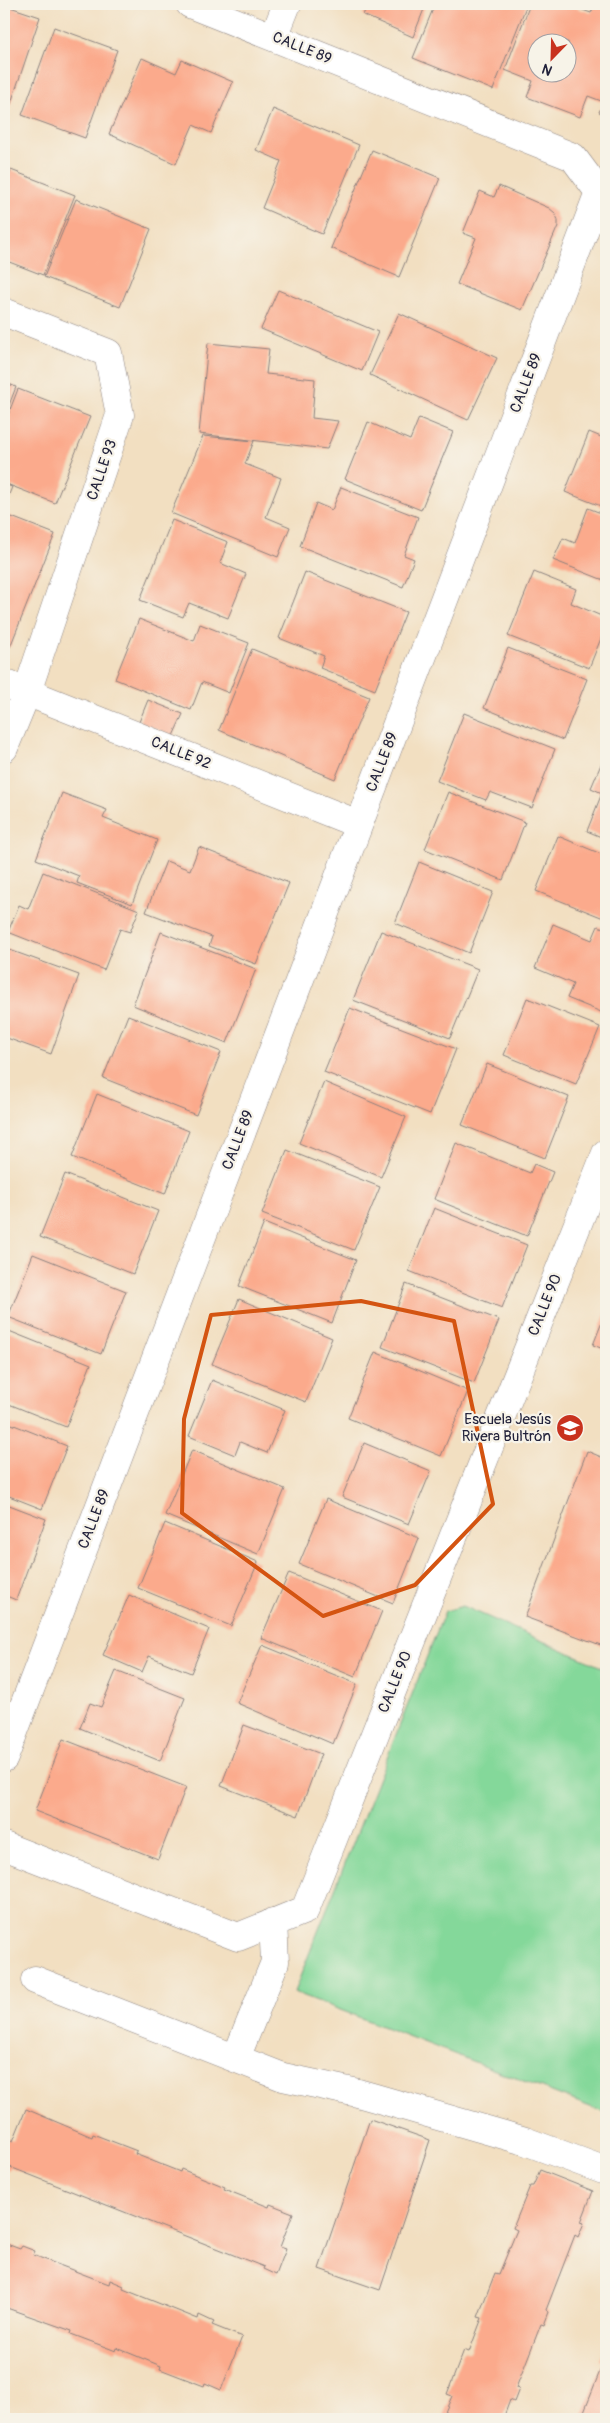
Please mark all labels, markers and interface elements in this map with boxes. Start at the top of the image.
street label: CALLE 89 [270,28,334,68]
north arrow [528,32,578,82]
text: N [539,60,555,79]
street label: CALLE 89 [506,351,546,415]
street label: CALLE 93 [83,437,121,503]
street label: CALLE 89 [362,730,402,794]
street label: CALLE 92 [148,732,214,774]
street label: CALLE 89 [218,1108,258,1172]
street label: CALLE 90 [524,1271,566,1339]
place label: Escuela Jesús Rivera Bultrón [462,1410,551,1446]
school or university icon: Escuela Jesús Rivera Bultrón [555,1413,585,1443]
street label: CALLE 89 [74,1487,114,1551]
street label: CALLE 90 [374,1648,416,1716]

